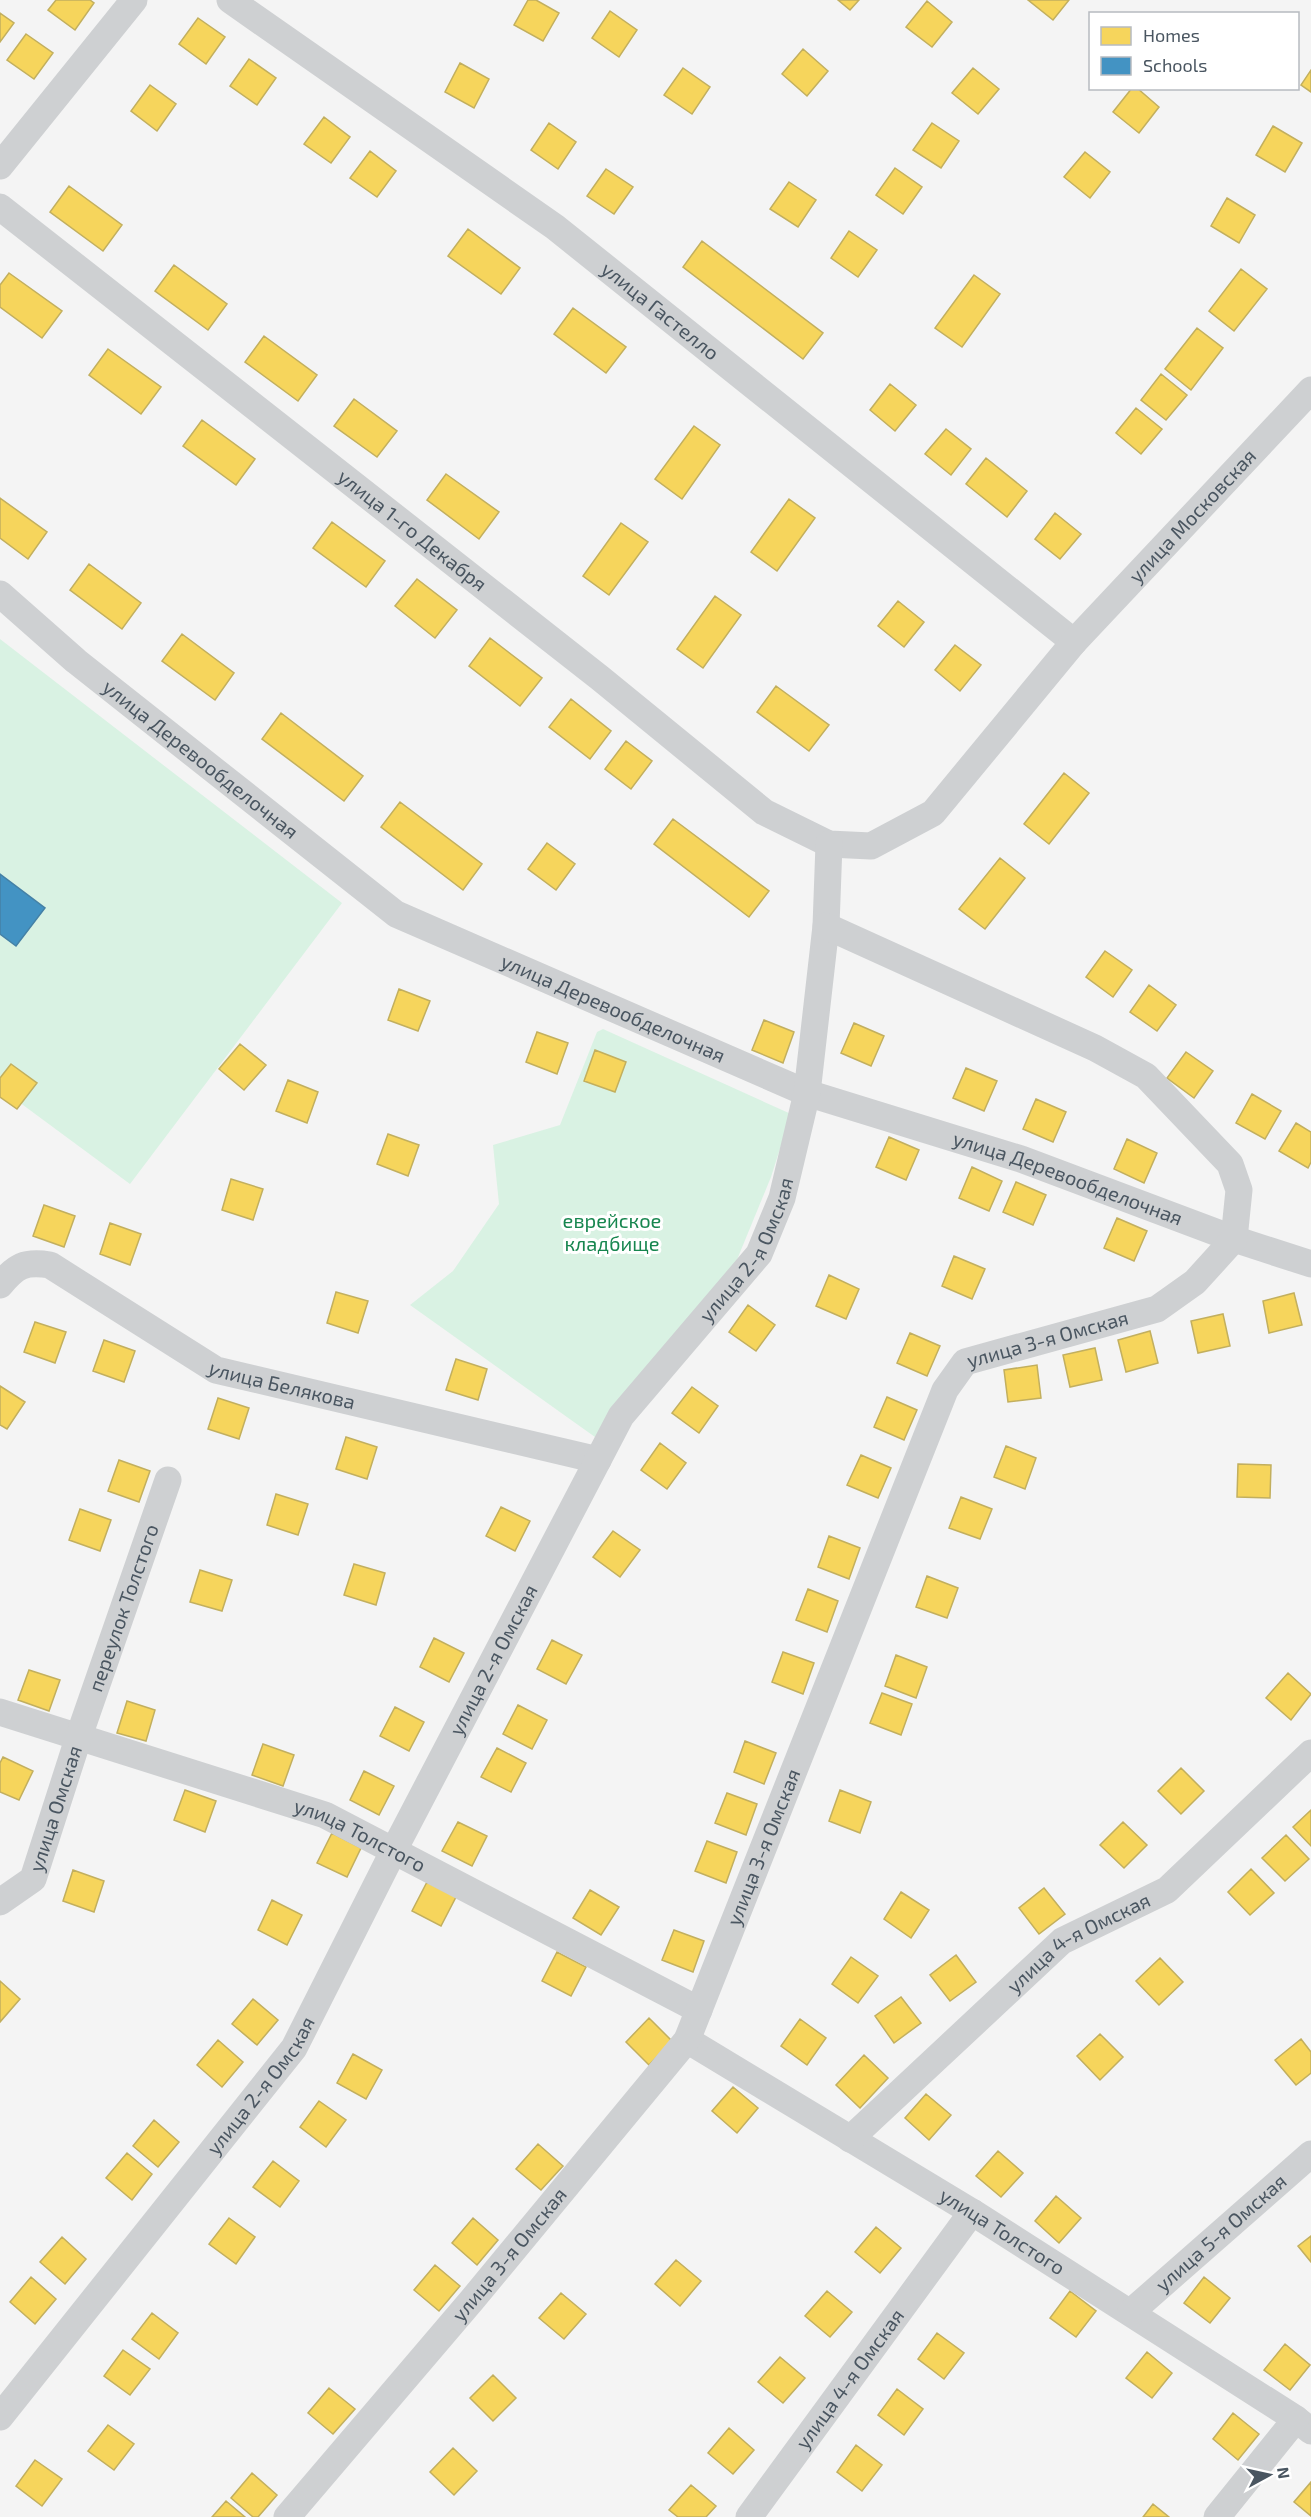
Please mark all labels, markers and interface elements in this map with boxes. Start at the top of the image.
legend [1089,12,1299,90]
text: Homes [1143,24,1200,46]
text: Schools [1143,54,1207,76]
street label: улица Гастелло [596,256,724,365]
street label: улица Московская [1123,443,1260,588]
street label: улица 1-го Декабря [333,464,492,596]
street label: улица Деревообделочная [98,674,304,843]
street label: улица Деревообделочная [497,948,729,1067]
street label: улица Деревообделочная [950,1126,1186,1230]
street label: улица 2-я Омская [694,1175,797,1327]
park label: еврейское кладбище [563,1208,661,1255]
street label: улица 3-я Омская [964,1304,1131,1373]
street label: улица Белякова [204,1355,358,1413]
street label: переулок Толстого [82,1521,163,1695]
street label: улица 2-я Омская [443,1580,542,1739]
street label: улица Омская [23,1742,86,1875]
street label: улица 3-я Омская [721,1765,804,1929]
street label: улица Толстого [291,1793,430,1876]
street label: улица 4-я Омская [1001,1887,1154,1998]
street label: улица 2-я Омская [201,2012,319,2160]
street label: улица 5-я Омская [1150,2168,1291,2297]
street label: улица 3-я Омская [446,2182,571,2326]
street label: улица Толстого [935,2182,1070,2279]
street label: улица 4-я Омская [790,2304,908,2454]
north arrow [1239,2445,1299,2505]
text: N [1274,2466,1295,2480]

